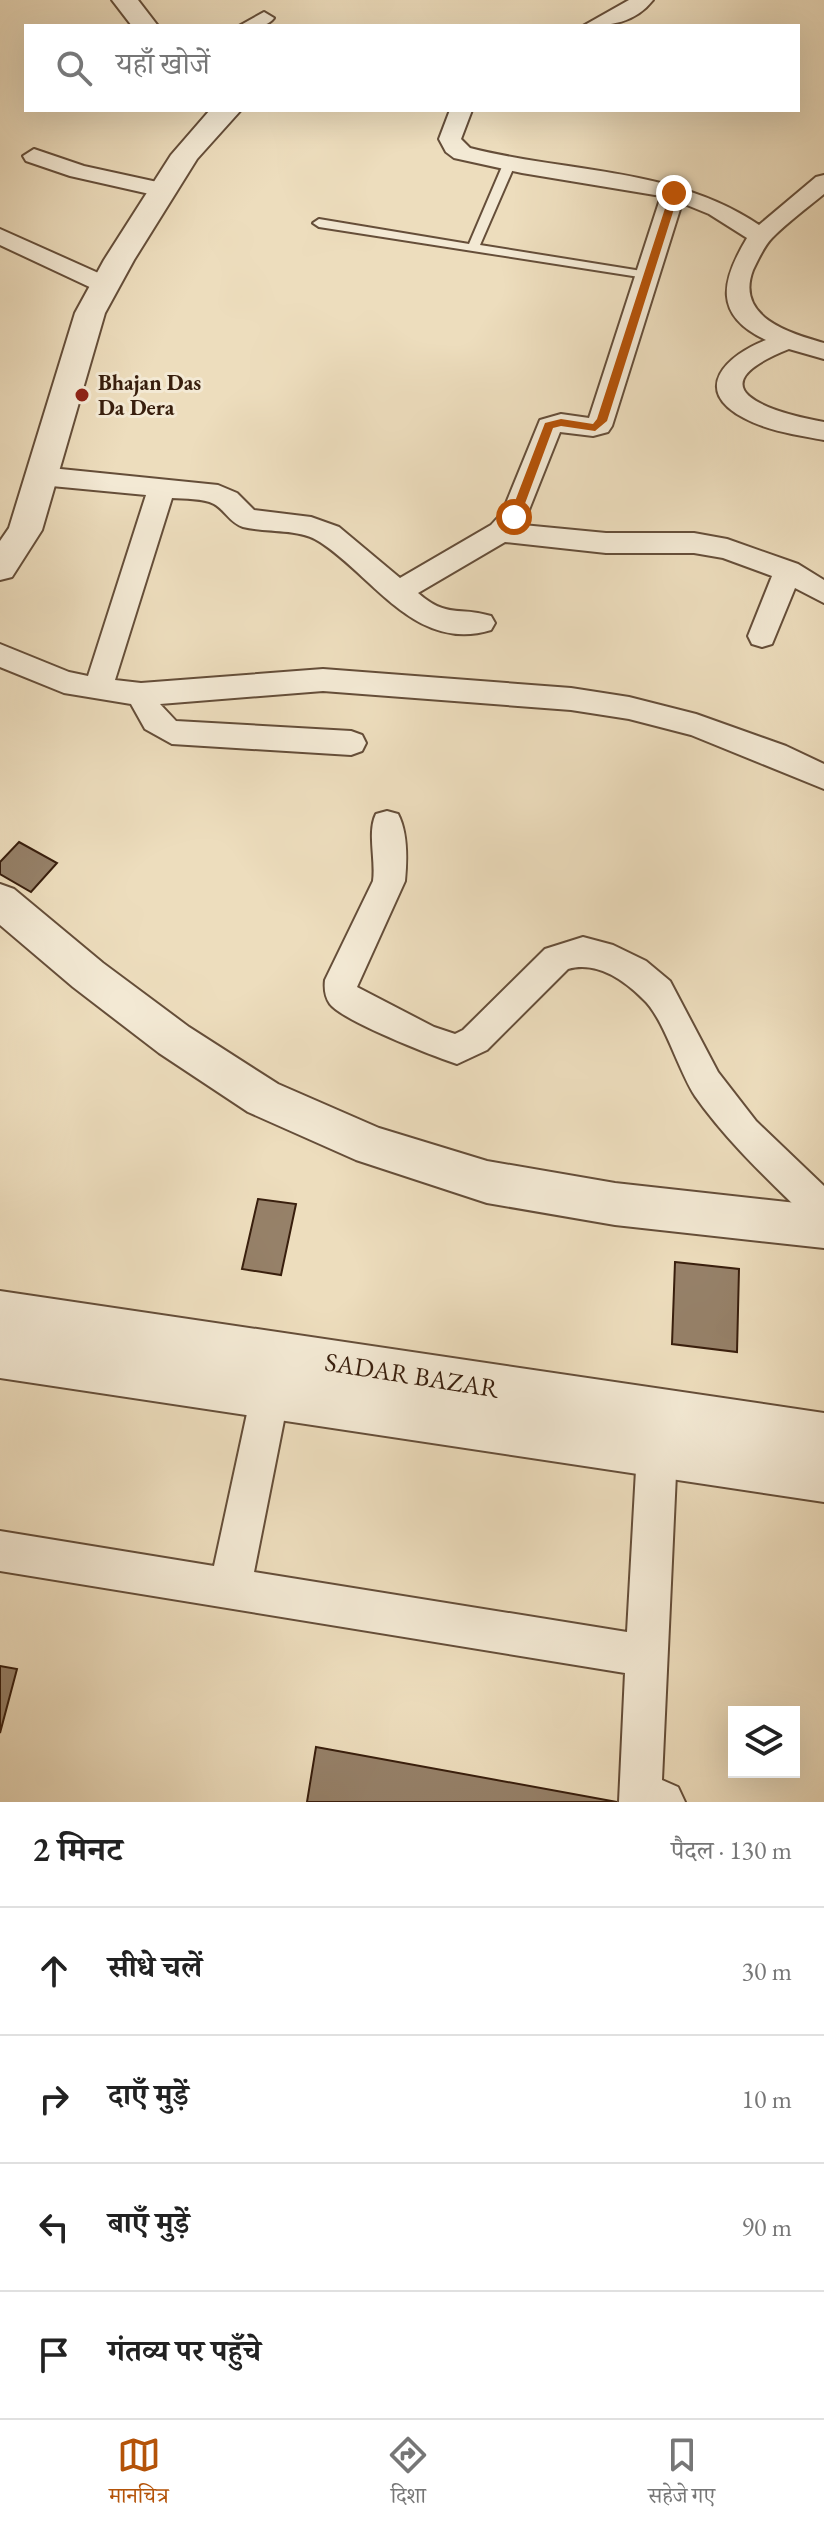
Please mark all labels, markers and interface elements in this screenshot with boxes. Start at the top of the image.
search box [24,24,800,112]
text: यहाँ खोजें [116,44,210,83]
icon: search [52,46,96,90]
route end [656,175,692,211]
place label: Bhajan Das Da Dera [98,368,201,422]
marker: Bhajan Das Da Dera [73,386,91,404]
route start [496,499,532,535]
street label: SADAR BAZAR [322,1344,502,1406]
map controls [728,1706,800,1778]
button: layers [728,1706,800,1778]
text: 2 मिनट [32,1827,122,1871]
text: पैदल · 130 m [671,1833,792,1867]
text: सीधे चलें [108,1947,202,1986]
icon: ahead [32,1949,76,1993]
text: 30 m [742,1954,792,1988]
text: दाएँ मुड़ें [108,2075,189,2114]
icon: right [32,2077,76,2121]
text: 10 m [742,2082,792,2116]
text: बाएँ मुड़ें [108,2203,189,2242]
icon: left [32,2205,76,2249]
text: 90 m [742,2210,792,2244]
text: गंतव्य पर पहुँचे [108,2331,261,2370]
icon: arrive [32,2333,76,2377]
tab: मानचित्र [109,2433,169,2517]
tab: दिशा [386,2433,430,2517]
tab: सहेजे गए [648,2433,715,2517]

